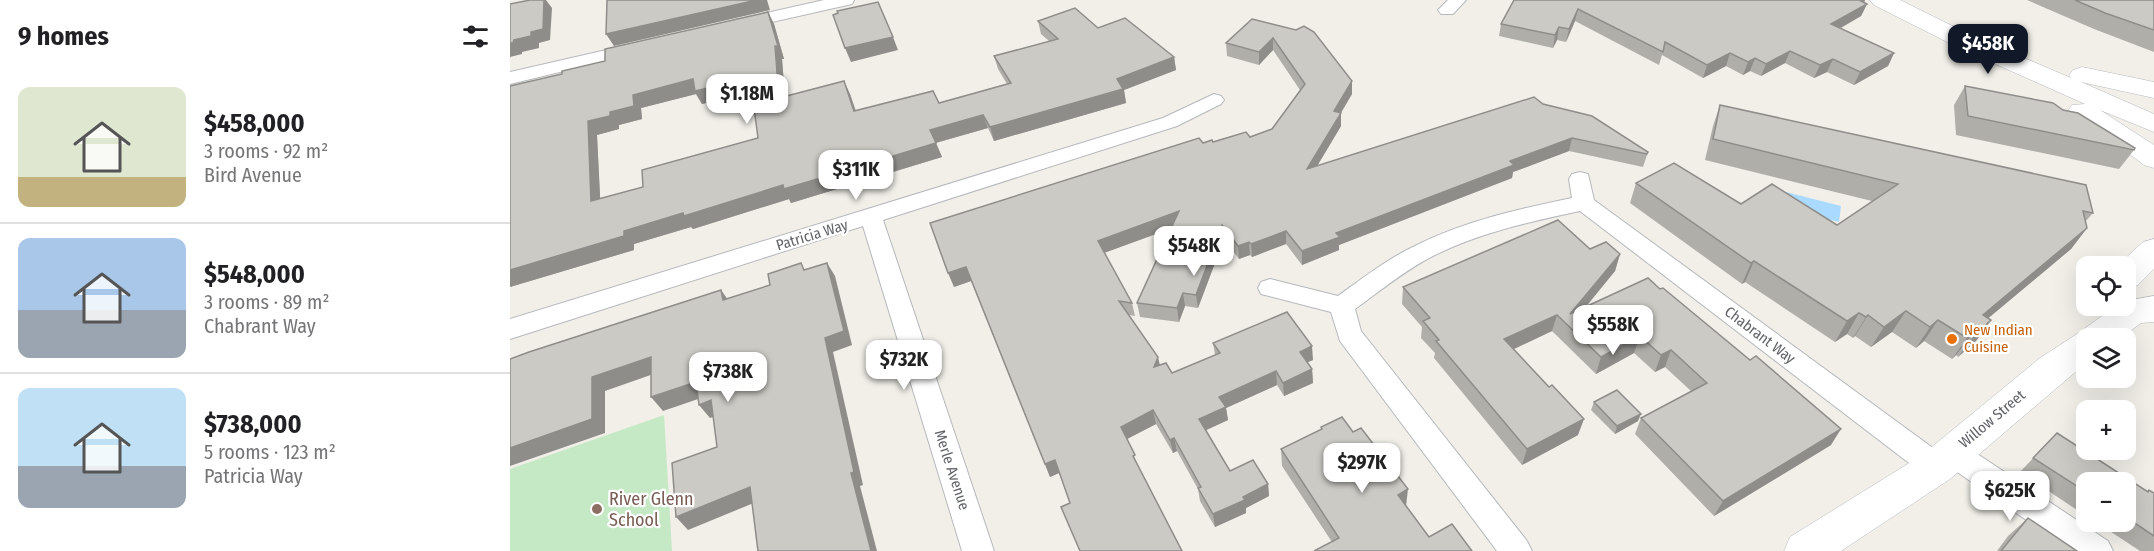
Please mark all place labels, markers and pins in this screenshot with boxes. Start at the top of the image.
pin: $458K [1946,24,2030,75]
pin: $1.18M [698,74,796,125]
pin: $311K [814,150,898,201]
pin: $548K [1152,226,1236,277]
pin: $558K [1571,305,1655,356]
place label: New Indian Cuisine [1964,321,2033,356]
marker: New Indian Cuisine [1945,332,1959,346]
pin: $732K [862,340,946,391]
pin: $738K [686,352,770,403]
pin: $297K [1320,443,1404,494]
pin: $625K [1968,471,2052,522]
place label: River Glenn School [609,488,694,531]
marker: River Glenn School [590,502,604,516]

